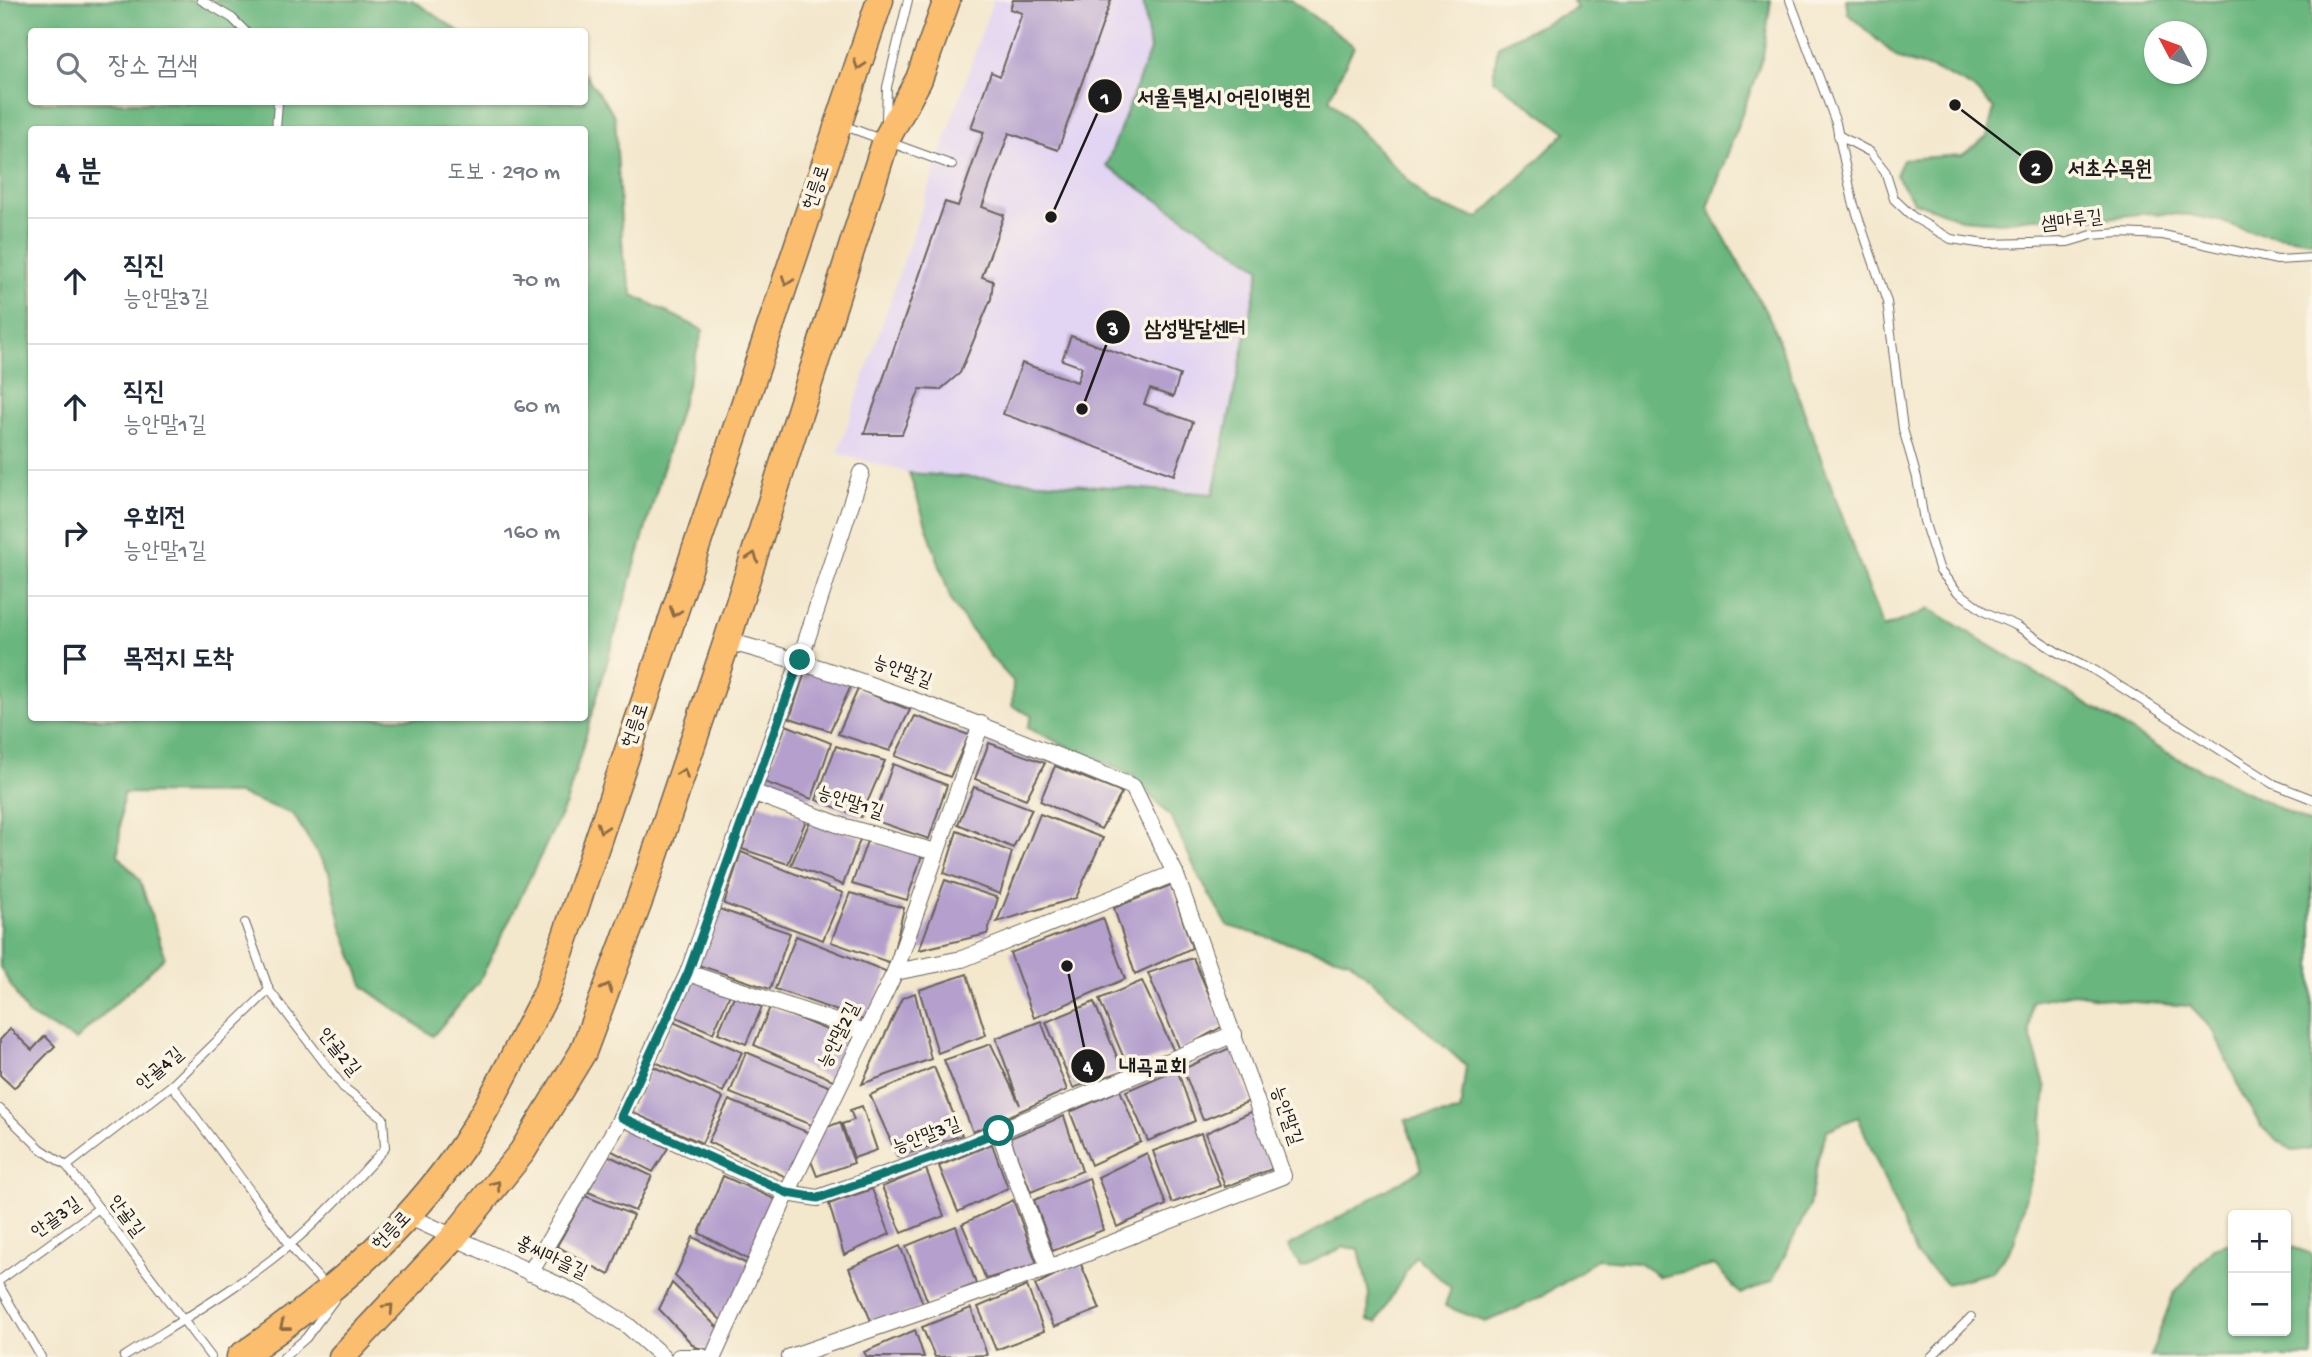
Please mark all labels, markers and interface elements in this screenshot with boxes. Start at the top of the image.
north arrow [2144,21,2207,84]
search box [28,28,588,105]
icon: search [52,48,90,86]
text: 장소 검색 [108,53,198,84]
one-way arrow [853,58,867,70]
callout: 서울특별시 어린이병원 [1088,75,1325,117]
text: 1 [1100,88,1109,113]
text: 서울특별시 어린이병원 [1137,88,1311,113]
callout: 서초수목원 [2018,146,2166,188]
text: 4 분 [56,157,101,192]
text: 2 [2031,159,2042,184]
text: 서초수목원 [2068,159,2152,184]
text: 도보 · 290 m [447,160,560,187]
street label: 헌릉로 [800,163,836,213]
street label: 샘마루길 [2040,207,2104,237]
text: 직진 [123,253,165,284]
icon: ahead [56,262,94,300]
text: 70 m [513,268,560,295]
one-way arrow [781,274,795,286]
text: 능안말3길 [123,287,209,314]
callout: 삼성발달센터 [1095,306,1260,348]
text: 삼성발달센터 [1144,318,1246,344]
text: 3 [1107,319,1119,344]
text: 직진 [123,379,165,410]
icon: ahead [56,388,94,426]
text: 60 m [514,394,560,421]
text: 능안말1길 [123,413,206,440]
text: 우회전 [123,505,186,536]
icon: right [56,514,94,552]
text: 160 m [504,520,560,547]
text: 능안말1길 [123,539,206,566]
one-way arrow [745,552,760,564]
one-way arrow [669,606,683,618]
icon: arrive [56,640,94,678]
route end [784,644,815,675]
text: 목적지 도착 [123,646,234,677]
street label: 능안말길 [869,652,935,694]
street label: 헌릉로 [619,701,655,751]
one-way arrow [674,768,689,780]
street label: 능안말1길 [814,782,886,826]
one-way arrow [596,822,611,834]
one-way arrow [599,982,613,994]
street label: 능안말2길 [814,999,866,1073]
street label: 안골2길 [312,1024,364,1082]
street label: 안골4길 [133,1043,189,1097]
callout: 내곡교회 [1070,1045,1201,1087]
text: 4 [1082,1057,1094,1082]
text: 내곡교회 [1119,1057,1187,1082]
street label: 능안말길 [1264,1083,1306,1149]
street label: 능안말3길 [890,1114,964,1160]
route start [983,1115,1014,1146]
one-way arrow [488,1180,500,1193]
street label: 안골길 [102,1192,148,1242]
street label: 안골3길 [28,1193,86,1245]
street label: 헌릉로 [369,1208,417,1256]
map controls [2228,1210,2291,1336]
button: + [2228,1210,2291,1273]
street label: 홍씨마을길 [511,1232,591,1286]
button: − [2228,1273,2291,1336]
one-way arrow [381,1303,393,1316]
one-way arrow [279,1317,292,1330]

